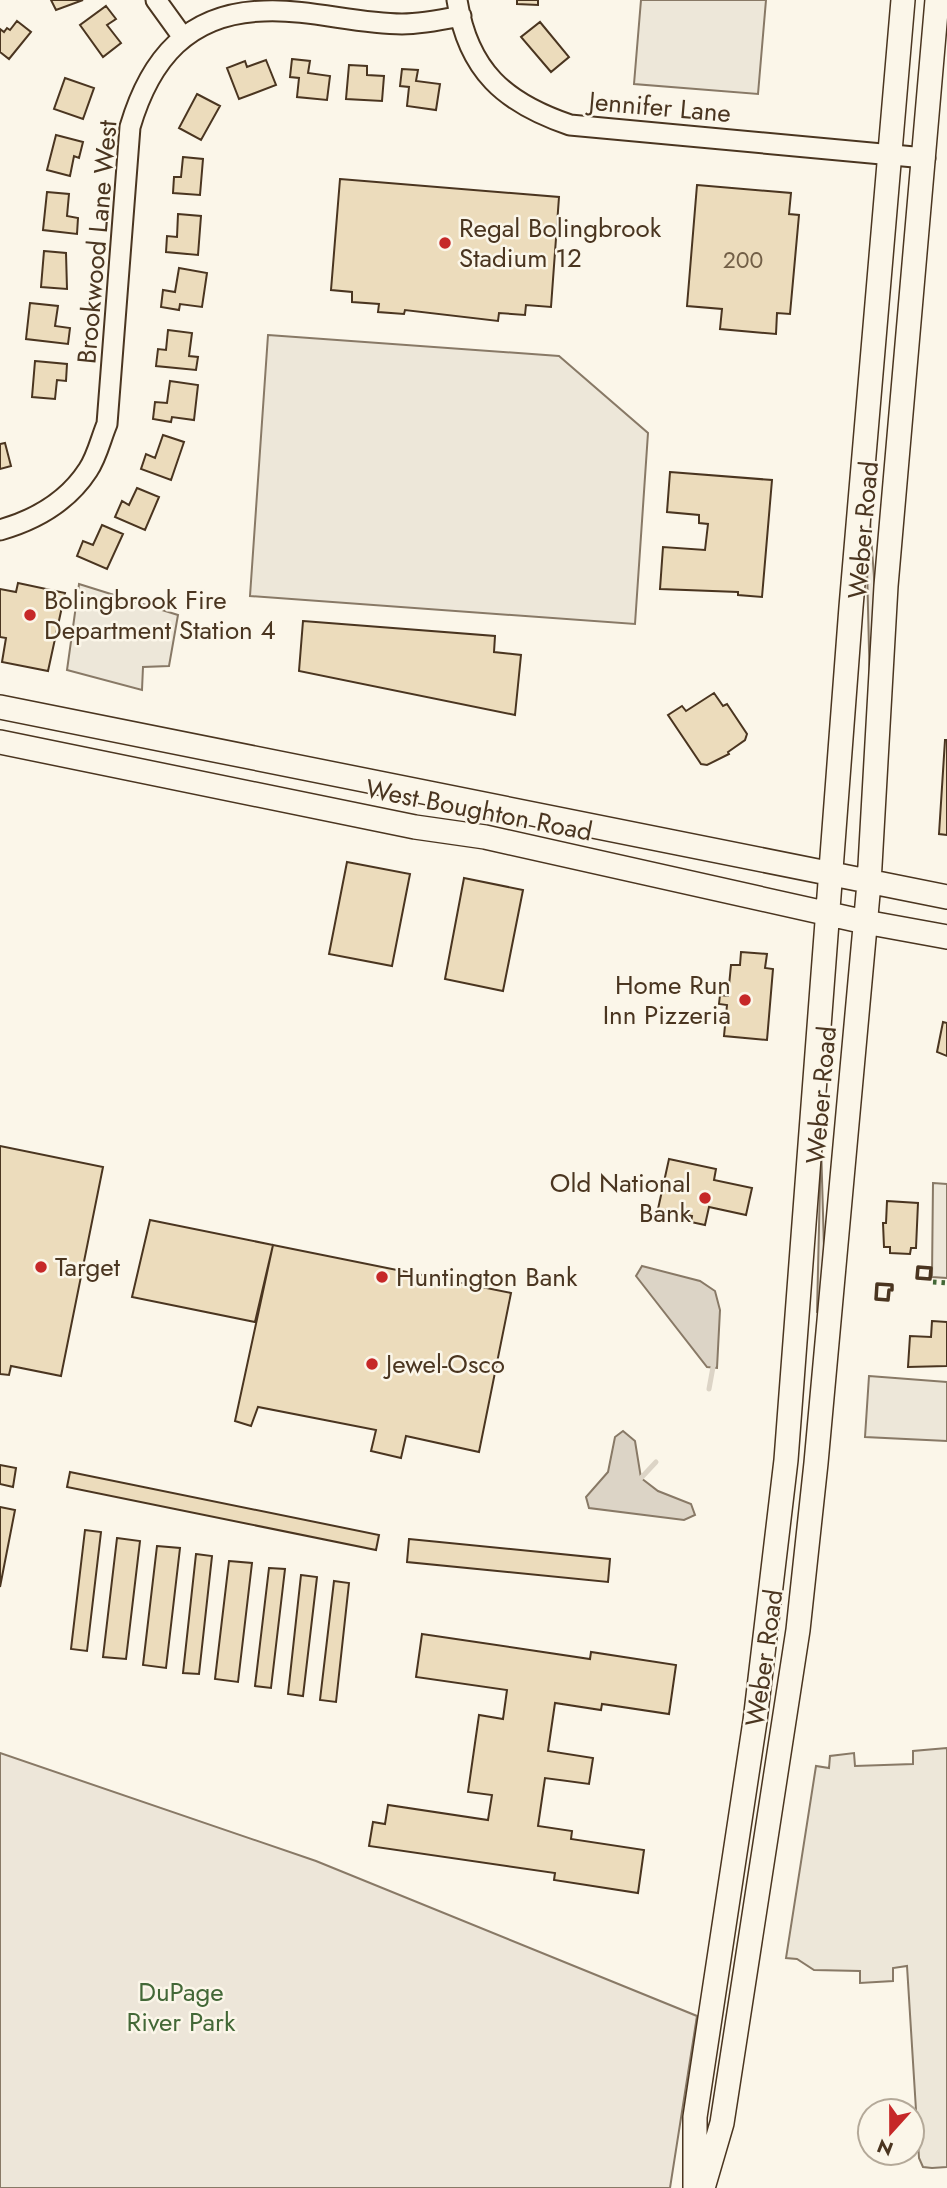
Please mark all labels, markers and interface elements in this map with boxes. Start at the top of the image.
street label: Jennifer Lane [584,82,733,132]
street label: Brookwood Lane West [67,118,127,365]
place label: Regal Bolingbrook Stadium 12 [459,209,662,277]
marker: Regal Bolingbrook Stadium 12 [437,235,453,251]
house number: 200 [723,243,763,277]
street label: Weber Road [838,460,888,600]
place label: Bolingbrook Fire Department Station 4 [44,581,276,649]
marker: Bolingbrook Fire Department Station 4 [22,607,38,623]
street label: West Boughton Road [362,769,596,851]
place label: Home Run Inn Pizzeria [603,966,731,1034]
marker: Home Run Inn Pizzeria [737,992,753,1008]
street label: Weber Road [796,1025,846,1165]
place label: Old National Bank [550,1164,692,1232]
marker: Old National Bank [697,1190,713,1206]
place label: Target [55,1248,121,1286]
place label: Huntington Bank [396,1258,578,1296]
marker: Target [33,1259,49,1275]
marker: Huntington Bank [374,1269,390,1285]
place label: Jewel-Osco [383,1345,505,1383]
marker: Jewel-Osco [364,1356,380,1372]
street label: Weber Road [736,1587,792,1729]
park label: DuPage River Park [127,1973,236,2041]
north arrow [856,2097,926,2167]
text: N [873,2132,897,2163]

